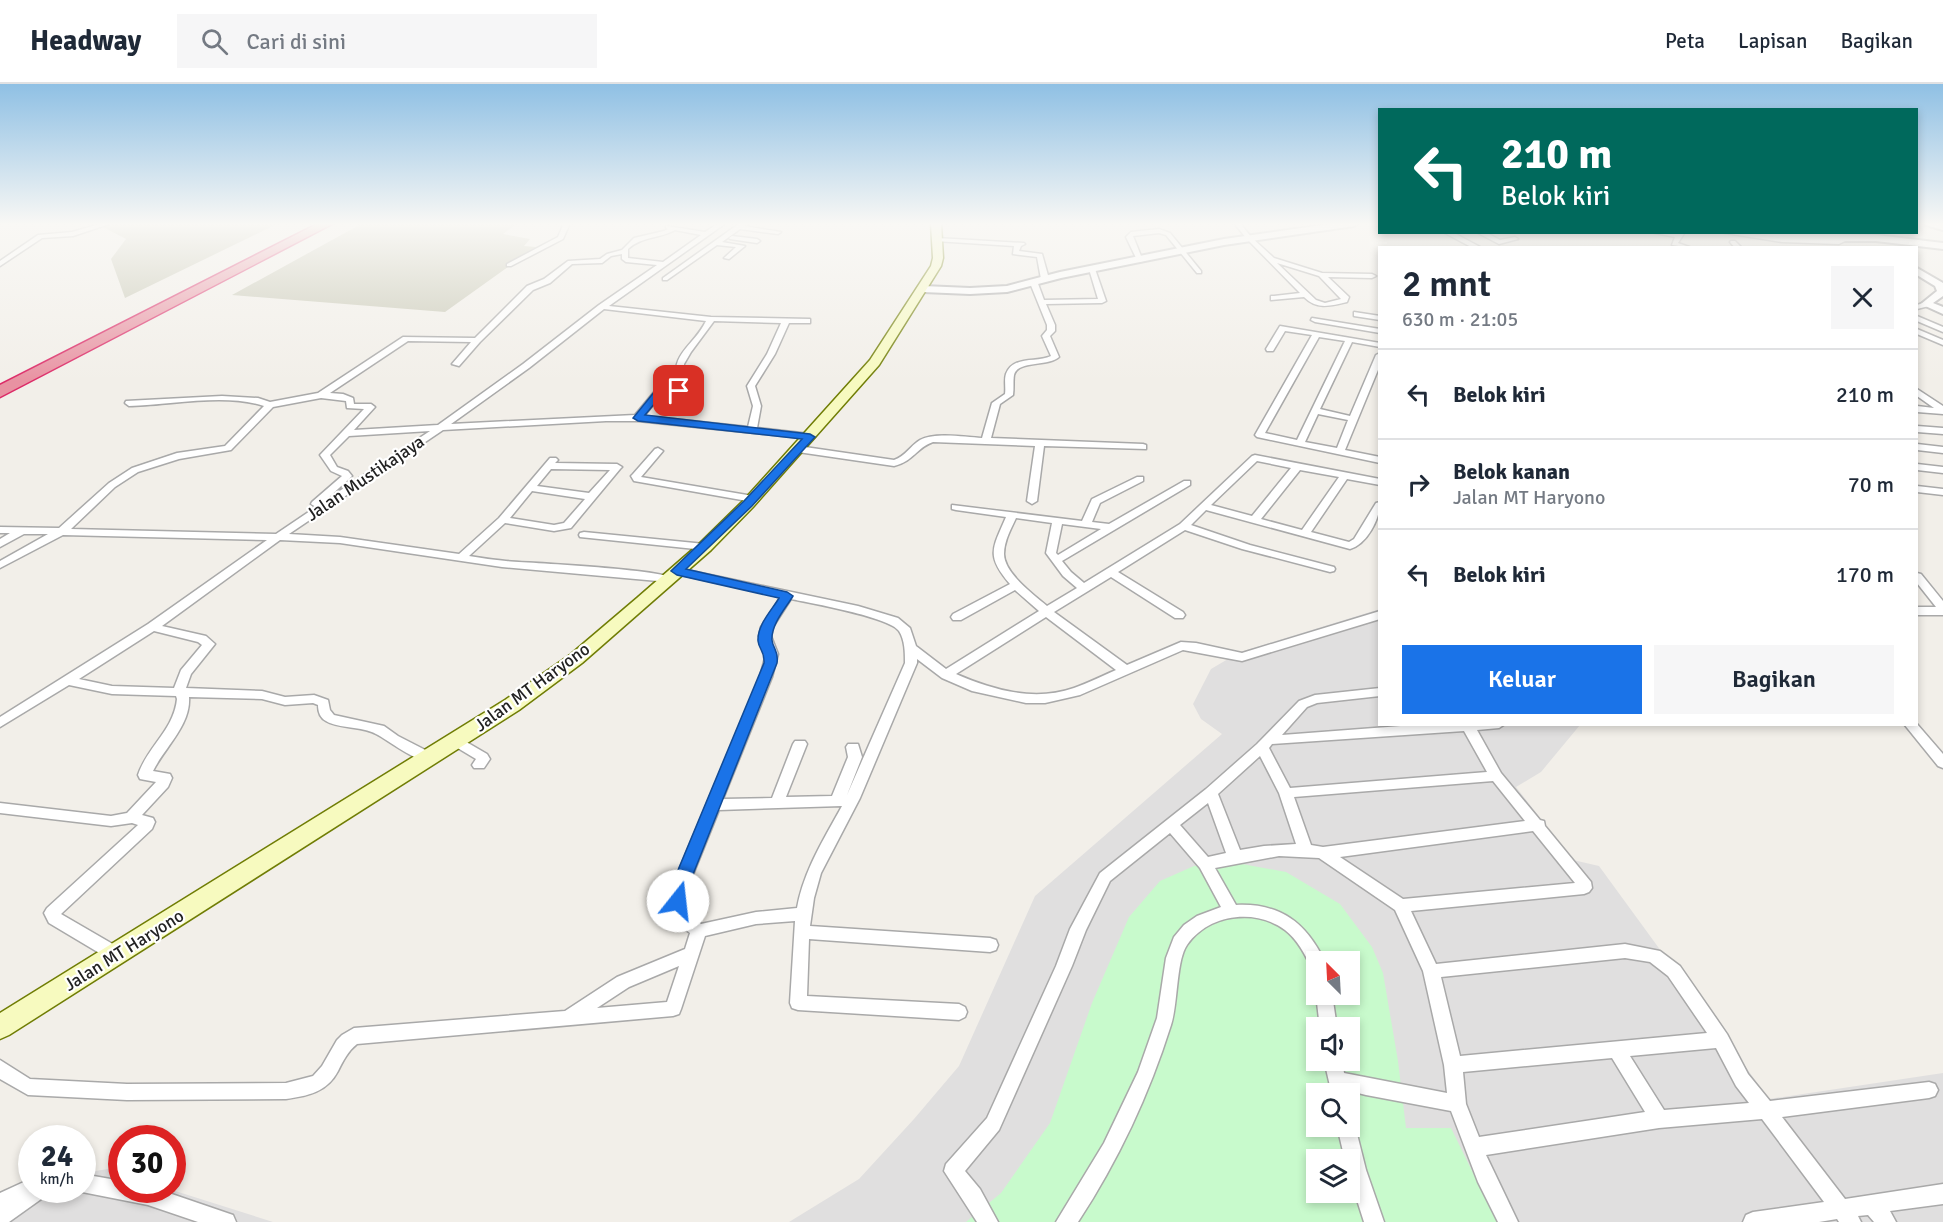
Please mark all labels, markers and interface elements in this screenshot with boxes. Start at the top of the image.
search box [177,14,597,68]
text: Headway [30,24,141,58]
icon: search [198,25,231,58]
text: Cari di sini [246,28,346,55]
text: Peta [1665,28,1705,54]
text: Lapisan [1738,28,1807,54]
text: Bagikan [1840,28,1913,54]
text: 210 m [1501,129,1612,180]
icon: left [1402,132,1480,210]
text: Belok kiri [1501,180,1610,213]
text: 2 mnt [1402,262,1491,307]
button: close [1831,266,1894,329]
text: 630 m · 21:05 [1402,307,1518,332]
pin [653,365,704,416]
icon: arrive [662,374,695,407]
icon: left [1402,378,1435,411]
text: Belok kiri [1453,381,1546,408]
text: 210 m [1836,381,1894,408]
street label: Jalan Mustikajaya [302,430,428,526]
text: Belok kanan [1453,458,1570,485]
icon: right [1402,468,1435,501]
text: 70 m [1848,471,1894,498]
text: Jalan MT Haryono [1453,485,1605,510]
icon: left [1402,558,1435,591]
text: Belok kiri [1453,561,1546,588]
text: 170 m [1836,561,1894,588]
street label: Jalan MT Haryono [470,638,594,736]
button: Keluar [1402,645,1642,714]
button: Bagikan [1654,645,1894,714]
position arrow [646,869,710,933]
street label: Jalan MT Haryono [60,904,188,996]
north arrow [1306,951,1360,1005]
map controls [1306,951,1360,1203]
button: sound [1306,1017,1360,1071]
button: search [1306,1083,1360,1137]
speed limit sign: 30 [108,1125,186,1203]
text: 24 [41,1138,73,1175]
button: layers [1306,1149,1360,1203]
text: km/h [40,1170,74,1188]

